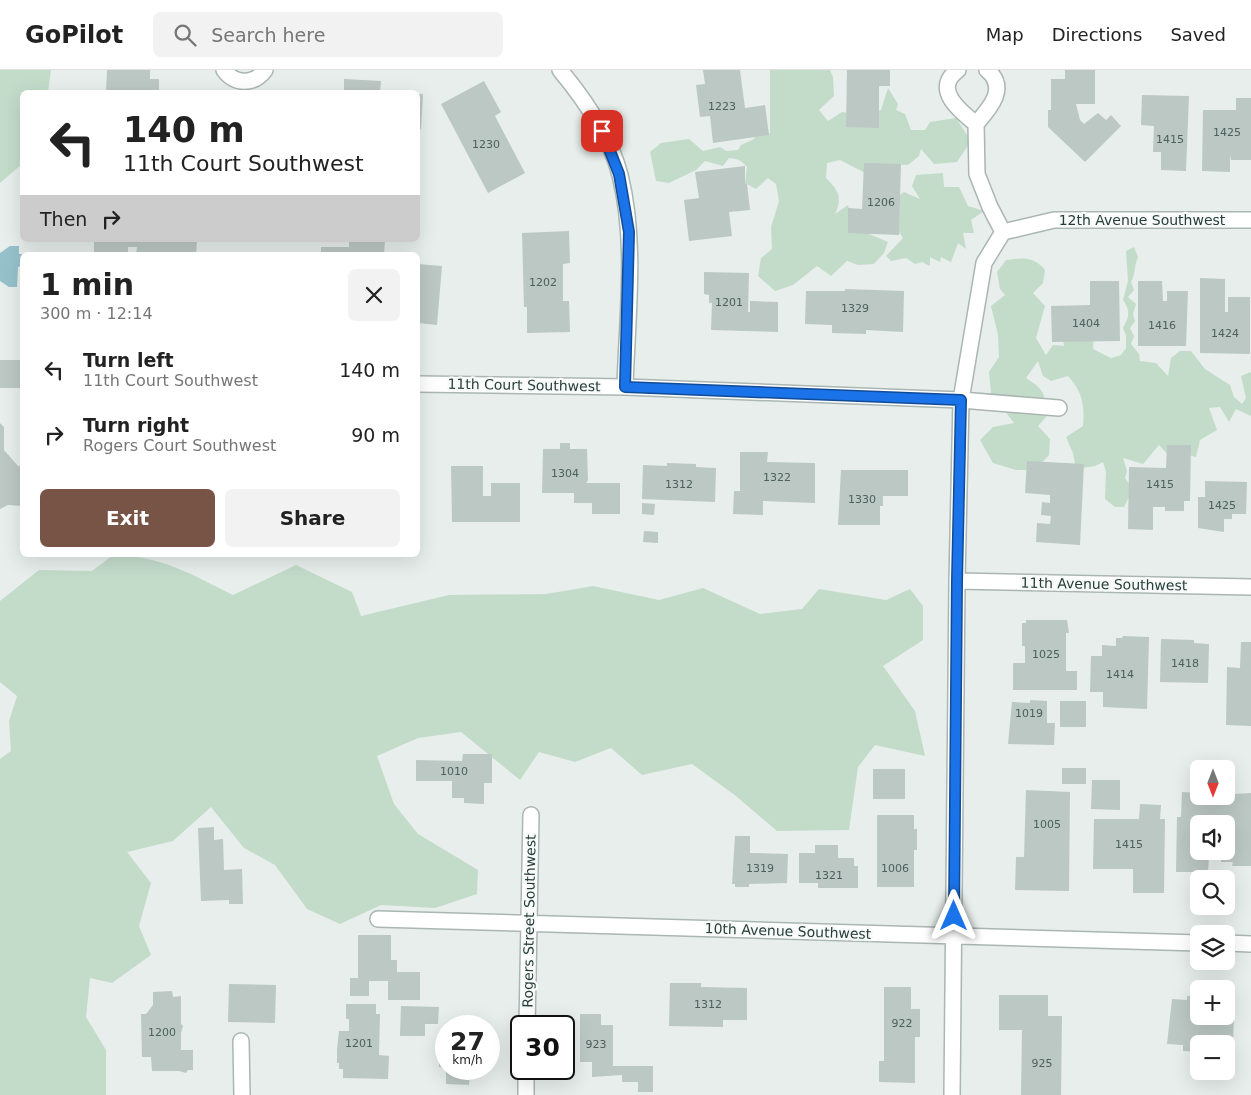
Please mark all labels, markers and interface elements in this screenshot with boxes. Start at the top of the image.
search box [153,12,503,57]
text: GoPilot [25,21,123,49]
icon: search [171,21,199,49]
text: Search here [211,24,325,46]
text: Map [986,24,1024,45]
text: Directions [1052,24,1142,45]
text: Saved [1170,24,1226,45]
house number: 1223 [708,100,736,113]
icon: left [40,110,105,175]
text: 140 m [123,110,245,150]
pin [581,110,623,152]
icon: arrive [588,117,616,145]
house number: 1425 [1213,126,1241,139]
house number: 1415 [1156,133,1184,146]
house number: 1230 [472,138,500,151]
text: 11th Court Southwest [123,151,364,176]
house number: 1206 [867,196,895,209]
icon: right [97,205,125,233]
text: Then [40,208,87,230]
street label: 12th Avenue Southwest [1059,212,1226,228]
text: 1 min [40,267,134,302]
button: close [348,269,400,321]
house number: 1202 [529,276,557,289]
house number: 1201 [715,296,743,309]
house number: 1329 [841,302,869,315]
text: 300 m · 12:14 [40,304,153,323]
house number: 1404 [1072,317,1100,330]
house number: 1416 [1148,319,1176,332]
house number: 1424 [1211,327,1239,340]
text: Turn left [83,349,174,371]
icon: left [40,356,68,384]
text: 140 m [339,359,400,381]
text: 11th Court Southwest [83,371,258,390]
street label: 11th Court Southwest [447,376,601,394]
text: Turn right [83,414,189,436]
icon: right [40,421,68,449]
text: 90 m [351,424,400,446]
text: Rogers Court Southwest [83,436,276,455]
house number: 1304 [551,467,579,480]
house number: 1322 [763,471,791,484]
house number: 1312 [665,478,693,491]
house number: 1415 [1146,478,1174,491]
button: Exit [40,489,215,547]
button: Share [225,489,400,547]
house number: 1330 [848,493,876,506]
house number: 1425 [1208,499,1236,512]
street label: 11th Avenue Southwest [1021,575,1188,593]
house number: 1025 [1032,648,1060,661]
house number: 1418 [1171,657,1199,670]
house number: 1414 [1106,668,1134,681]
house number: 1019 [1015,707,1043,720]
north arrow [1190,760,1235,805]
map controls [1190,760,1235,1080]
house number: 1010 [440,765,468,778]
button: sound [1190,815,1235,860]
house number: 1005 [1033,818,1061,831]
street label: Rogers Street Southwest [519,834,539,1008]
house number: 1415 [1115,838,1143,851]
house number: 1319 [746,862,774,875]
house number: 1006 [881,862,909,875]
house number: 1321 [815,869,843,882]
button: search [1190,870,1235,915]
position arrow [927,889,979,941]
street label: 10th Avenue Southwest [704,920,872,942]
button: layers [1190,925,1235,970]
button: + [1190,980,1235,1025]
house number: 1312 [694,998,722,1011]
speed limit sign: 30 [510,1015,575,1080]
house number: 922 [892,1017,913,1030]
house number: 1200 [148,1026,176,1039]
text: 27 [450,1027,485,1056]
button: − [1190,1035,1235,1080]
house number: 1201 [345,1037,373,1050]
house number: 923 [586,1038,607,1051]
text: km/h [452,1053,483,1067]
house number: 925 [1032,1057,1053,1070]

